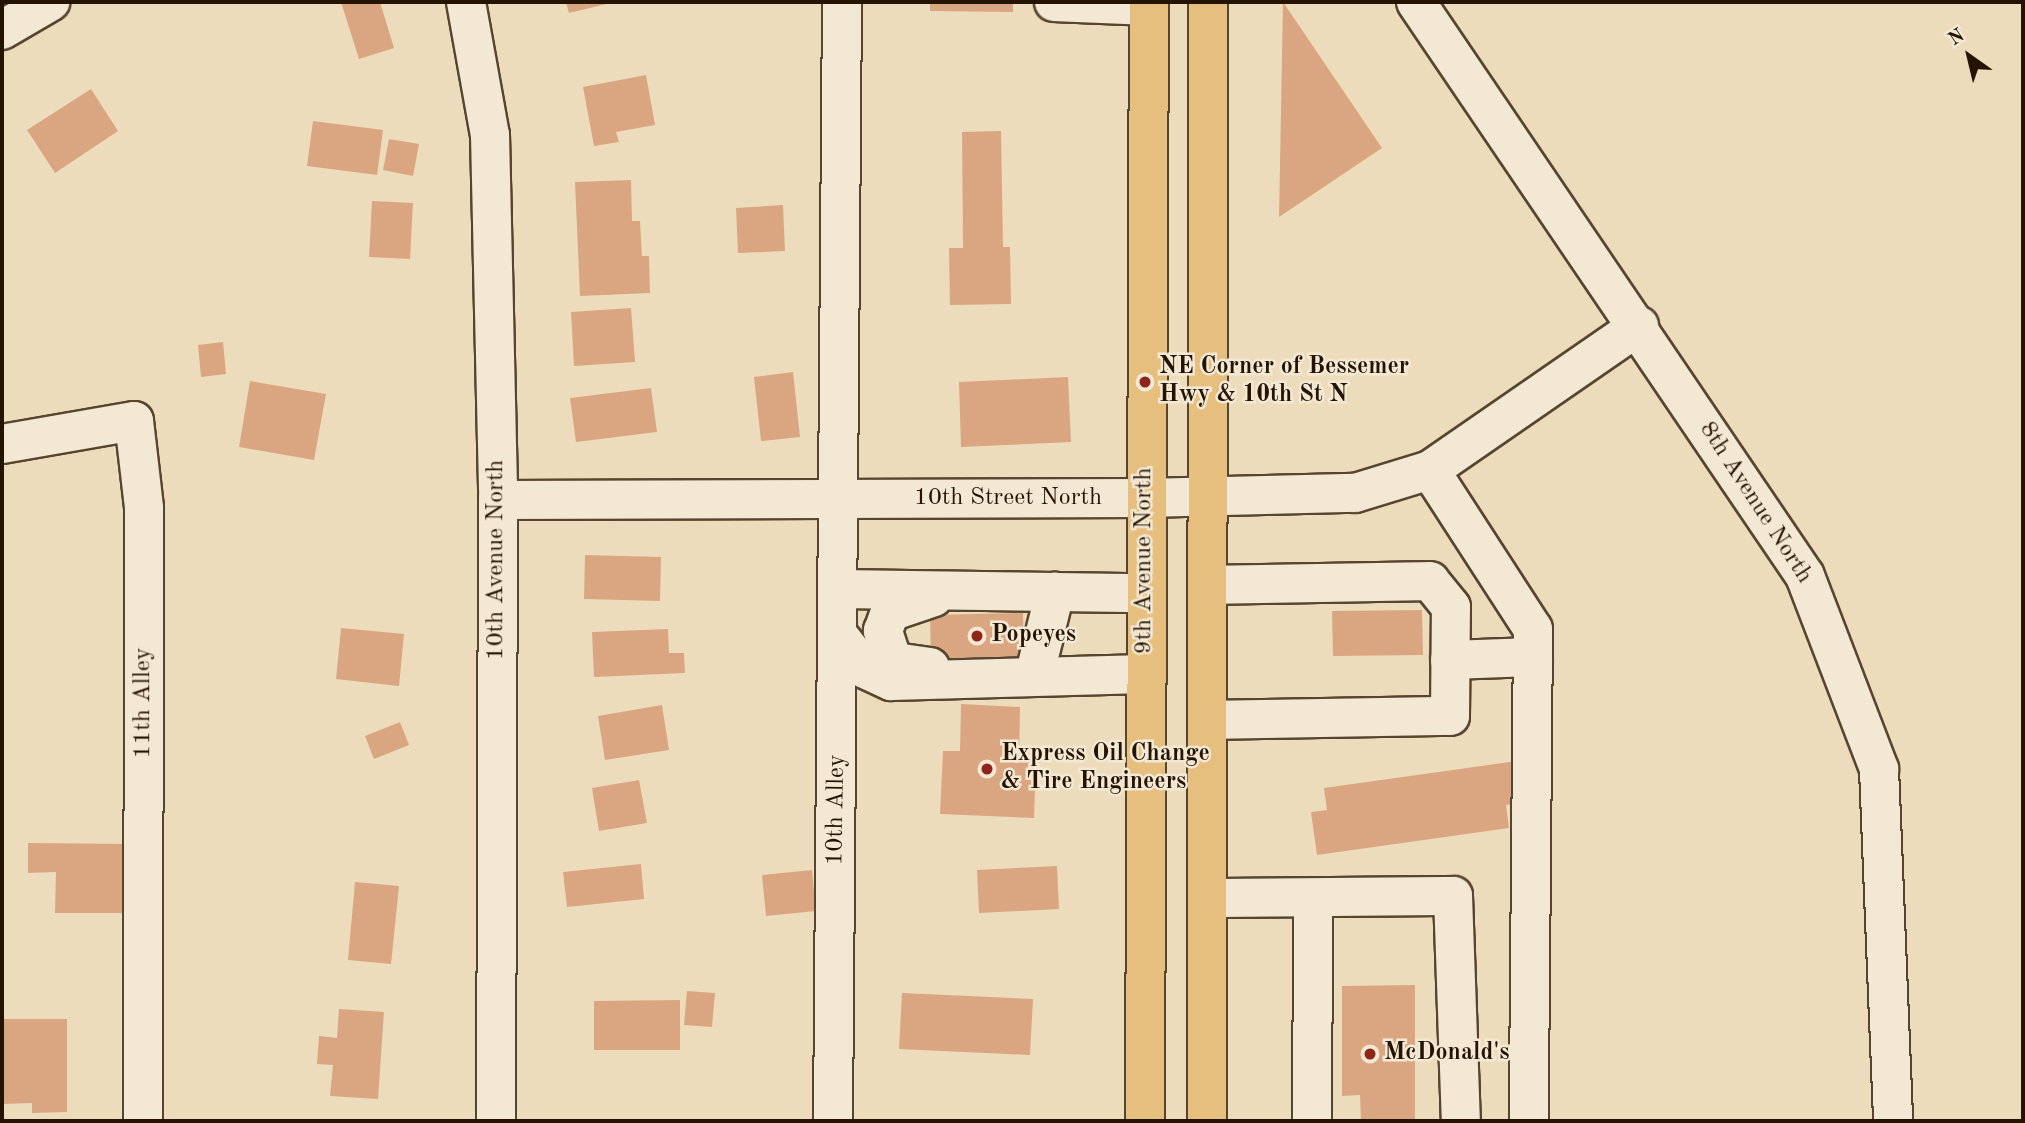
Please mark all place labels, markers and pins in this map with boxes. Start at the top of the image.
place label: NE Corner of Bessemer Hwy & 10th St N [1159,354,1409,410]
marker: NE Corner of Bessemer Hwy & 10th St N [1137,374,1153,390]
place label: Popeyes [991,622,1076,650]
marker: Popeyes [969,628,985,644]
place label: Express Oil Change & Tire Engineers [1001,741,1210,797]
marker: Express Oil Change & Tire Engineers [979,761,995,777]
place label: McDonald's [1384,1040,1509,1068]
marker: McDonald's [1362,1046,1378,1062]

